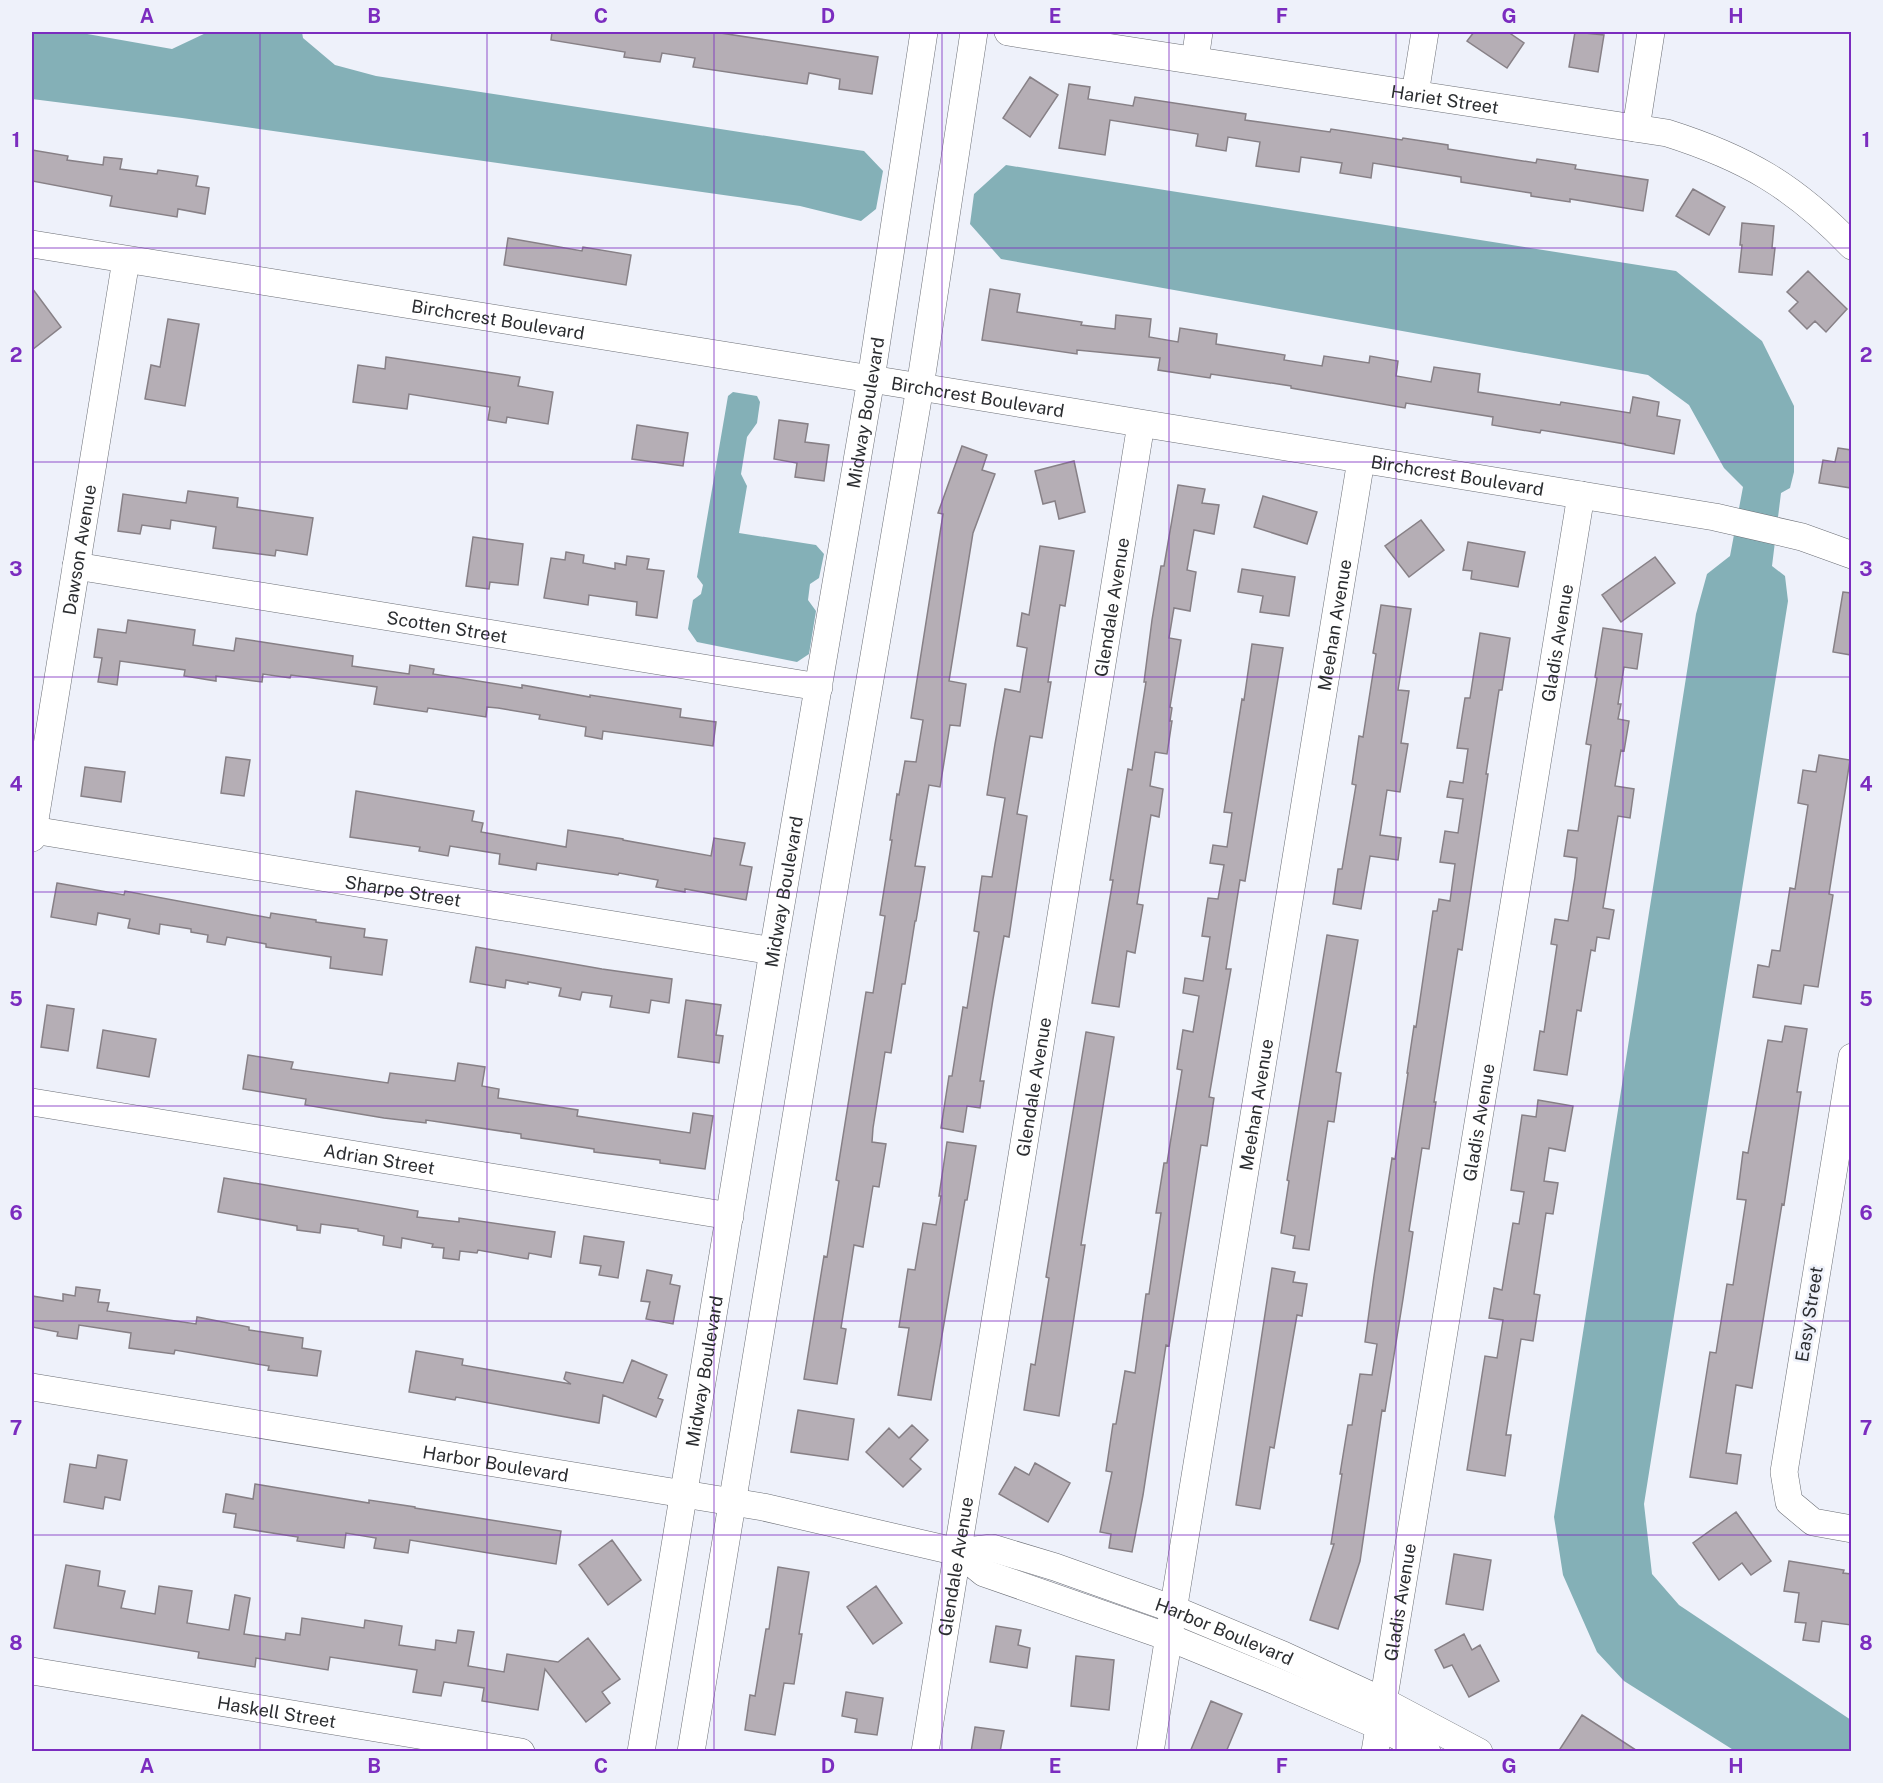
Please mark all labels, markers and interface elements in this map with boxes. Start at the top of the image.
text: A [140,4,154,28]
text: B [367,4,381,28]
text: C [594,4,608,28]
text: D [821,4,835,28]
text: E [1049,4,1061,28]
text: F [1276,4,1288,28]
text: G [1501,4,1517,28]
text: H [1728,4,1744,28]
street label: Hariet Street [1389,80,1500,118]
text: 1 [12,128,20,152]
text: 1 [1862,128,1870,152]
street label: Birchcrest Boulevard [410,295,586,343]
street label: Midway Boulevard [842,336,888,490]
text: 2 [10,343,22,367]
text: 2 [1860,343,1872,367]
street label: Birchcrest Boulevard [890,372,1066,421]
street label: Birchcrest Boulevard [1369,450,1545,499]
street label: Dawson Avenue [58,483,100,617]
street label: Glendale Avenue [1090,536,1133,678]
text: 3 [9,557,23,581]
text: 3 [1859,557,1873,581]
street label: Meehan Avenue [1313,558,1355,692]
street label: Gladis Avenue [1537,582,1577,703]
street label: Scotten Street [385,606,509,647]
text: 4 [9,772,23,796]
text: 4 [1859,772,1873,796]
street label: Midway Boulevard [760,814,806,969]
street label: Sharpe Street [344,871,463,910]
text: 5 [9,987,23,1011]
text: 5 [1859,987,1873,1011]
street label: Glendale Avenue [1012,1016,1055,1158]
street label: Meehan Avenue [1235,1037,1277,1172]
street label: Gladis Avenue [1458,1062,1498,1183]
street label: Adrian Street [322,1139,436,1178]
text: 6 [9,1201,23,1225]
text: 6 [1859,1201,1873,1225]
street label: Easy Street [1791,1265,1827,1363]
street label: Midway Boulevard [681,1294,727,1448]
text: 7 [10,1416,22,1440]
text: 7 [1860,1416,1872,1440]
street label: Harbor Boulevard [421,1441,570,1485]
street label: Glendale Avenue [934,1495,977,1638]
street label: Gladis Avenue [1380,1542,1420,1662]
street label: Harbor Boulevard [1153,1593,1297,1669]
text: 8 [9,1631,23,1655]
text: 8 [1859,1631,1873,1655]
street label: Haskell Street [216,1691,338,1732]
text: A [140,1754,154,1778]
text: B [367,1754,381,1778]
text: C [594,1754,608,1778]
text: D [821,1754,835,1778]
text: E [1049,1754,1061,1778]
text: F [1276,1754,1288,1778]
text: G [1501,1754,1517,1778]
text: H [1728,1754,1744,1778]

